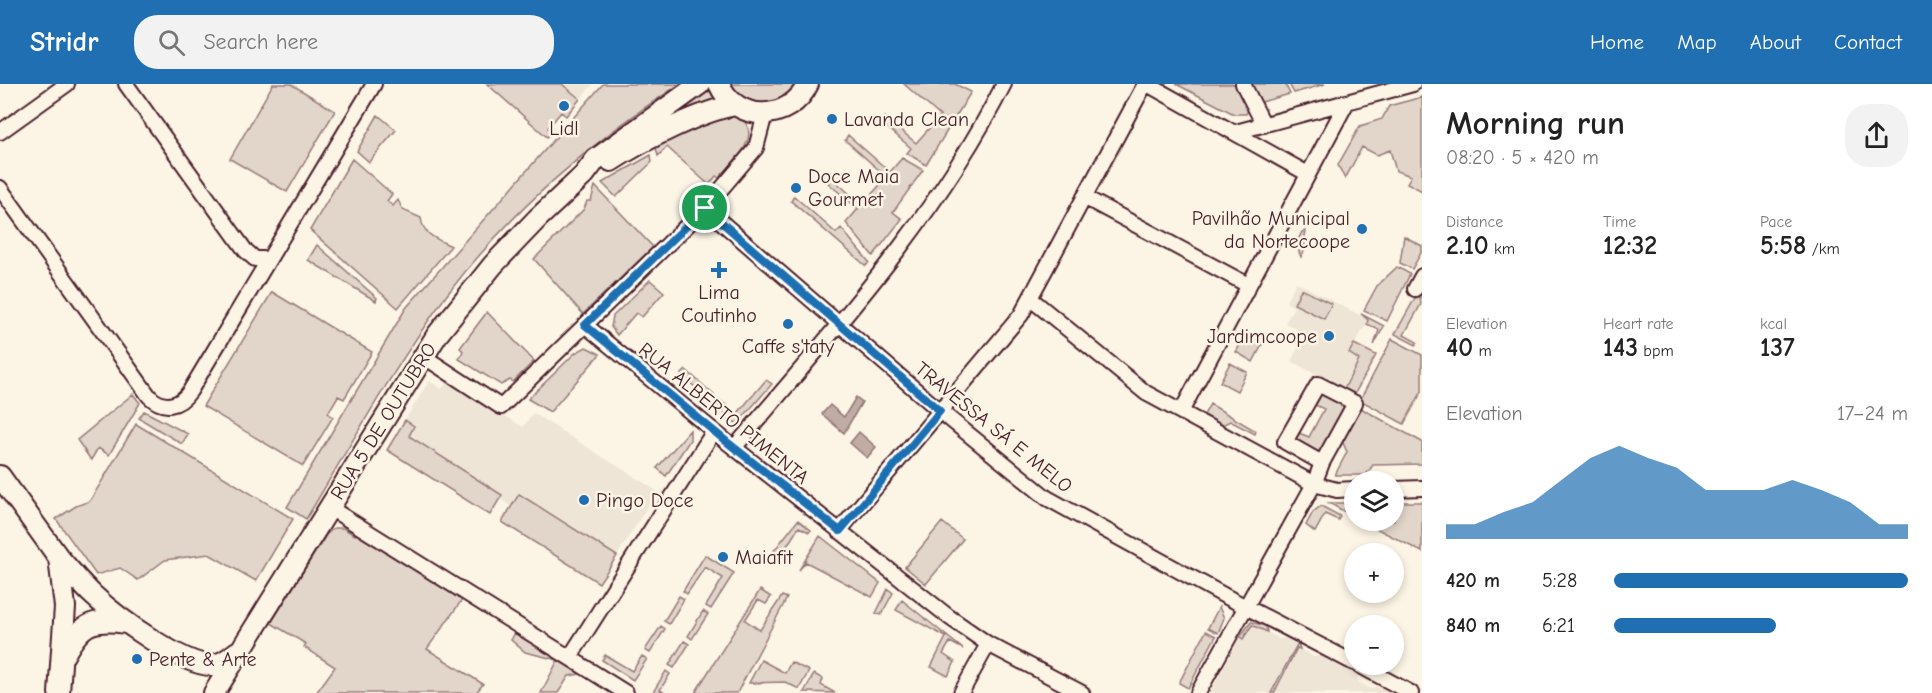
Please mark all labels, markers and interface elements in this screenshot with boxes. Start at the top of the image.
search box [134,15,554,69]
text: Stridr [30,26,98,58]
icon: search [155,26,188,59]
text: Search here [203,29,318,55]
text: Home [1590,30,1644,54]
text: Map [1677,30,1717,54]
text: About [1750,30,1801,54]
text: Contact [1834,30,1902,54]
marker: Lidl [557,99,571,113]
text: Morning run [1446,104,1625,142]
button: share [1845,104,1908,167]
place label: Lavanda Clean [844,108,969,131]
marker: Lavanda Clean [825,112,839,126]
place label: Lidl [549,117,579,140]
text: 08:20 · 5 × 420 m [1446,146,1599,169]
place label: Doce Maia Gourmet [808,165,899,211]
marker: Doce Maia Gourmet [789,181,803,195]
pin [679,182,730,233]
icon: arrive [688,191,721,224]
place label: Pavilhão Municipal da Nortecoope [1192,207,1350,253]
text: Distance [1446,213,1503,231]
text: Time [1603,213,1636,231]
text: Pace [1760,213,1792,231]
marker: Pavilhão Municipal da Nortecoope [1355,222,1369,236]
text: 2.10 [1446,231,1489,261]
text: 12:32 [1603,231,1657,261]
text: 5:58 [1760,231,1806,261]
text: km [1489,240,1515,258]
text: /km [1806,240,1840,258]
marker: Lima Coutinho [712,263,726,277]
place label: Lima Coutinho [681,281,757,327]
text: Elevation [1446,315,1507,333]
text: Heart rate [1603,315,1674,333]
text: kcal [1760,315,1787,333]
marker: Caffe s'taty [781,317,795,331]
place label: Jardimcoope [1207,325,1317,348]
marker: Jardimcoope [1322,329,1336,343]
text: 40 [1446,333,1473,363]
text: 143 [1603,333,1638,363]
text: 137 [1760,333,1795,363]
place label: Caffe s'taty [742,335,834,358]
street label: RUA ALBERTO PIMENTA [634,338,814,489]
street label: RUA 5 DE OUTUBRO [326,339,441,504]
text: m [1473,342,1492,360]
text: bpm [1638,342,1674,360]
street label: TRAVESSA SÁ E MELO [911,356,1077,498]
text: Elevation [1446,402,1523,425]
text: 17–24 m [1837,402,1908,425]
map controls [1344,471,1404,675]
button: layers [1344,471,1404,531]
place label: Pingo Doce [596,489,693,512]
marker: Pingo Doce [577,493,591,507]
button: + [1344,543,1404,603]
place label: Maiafit [735,546,794,569]
marker: Maiafit [716,550,730,564]
text: 420 m [1446,569,1500,592]
text: 5:28 [1542,569,1577,592]
text: 840 m [1446,614,1500,637]
text: 6:21 [1542,614,1575,637]
button: − [1344,615,1404,675]
place label: Pente & Arte [149,648,257,671]
marker: Pente & Arte [130,652,144,666]

